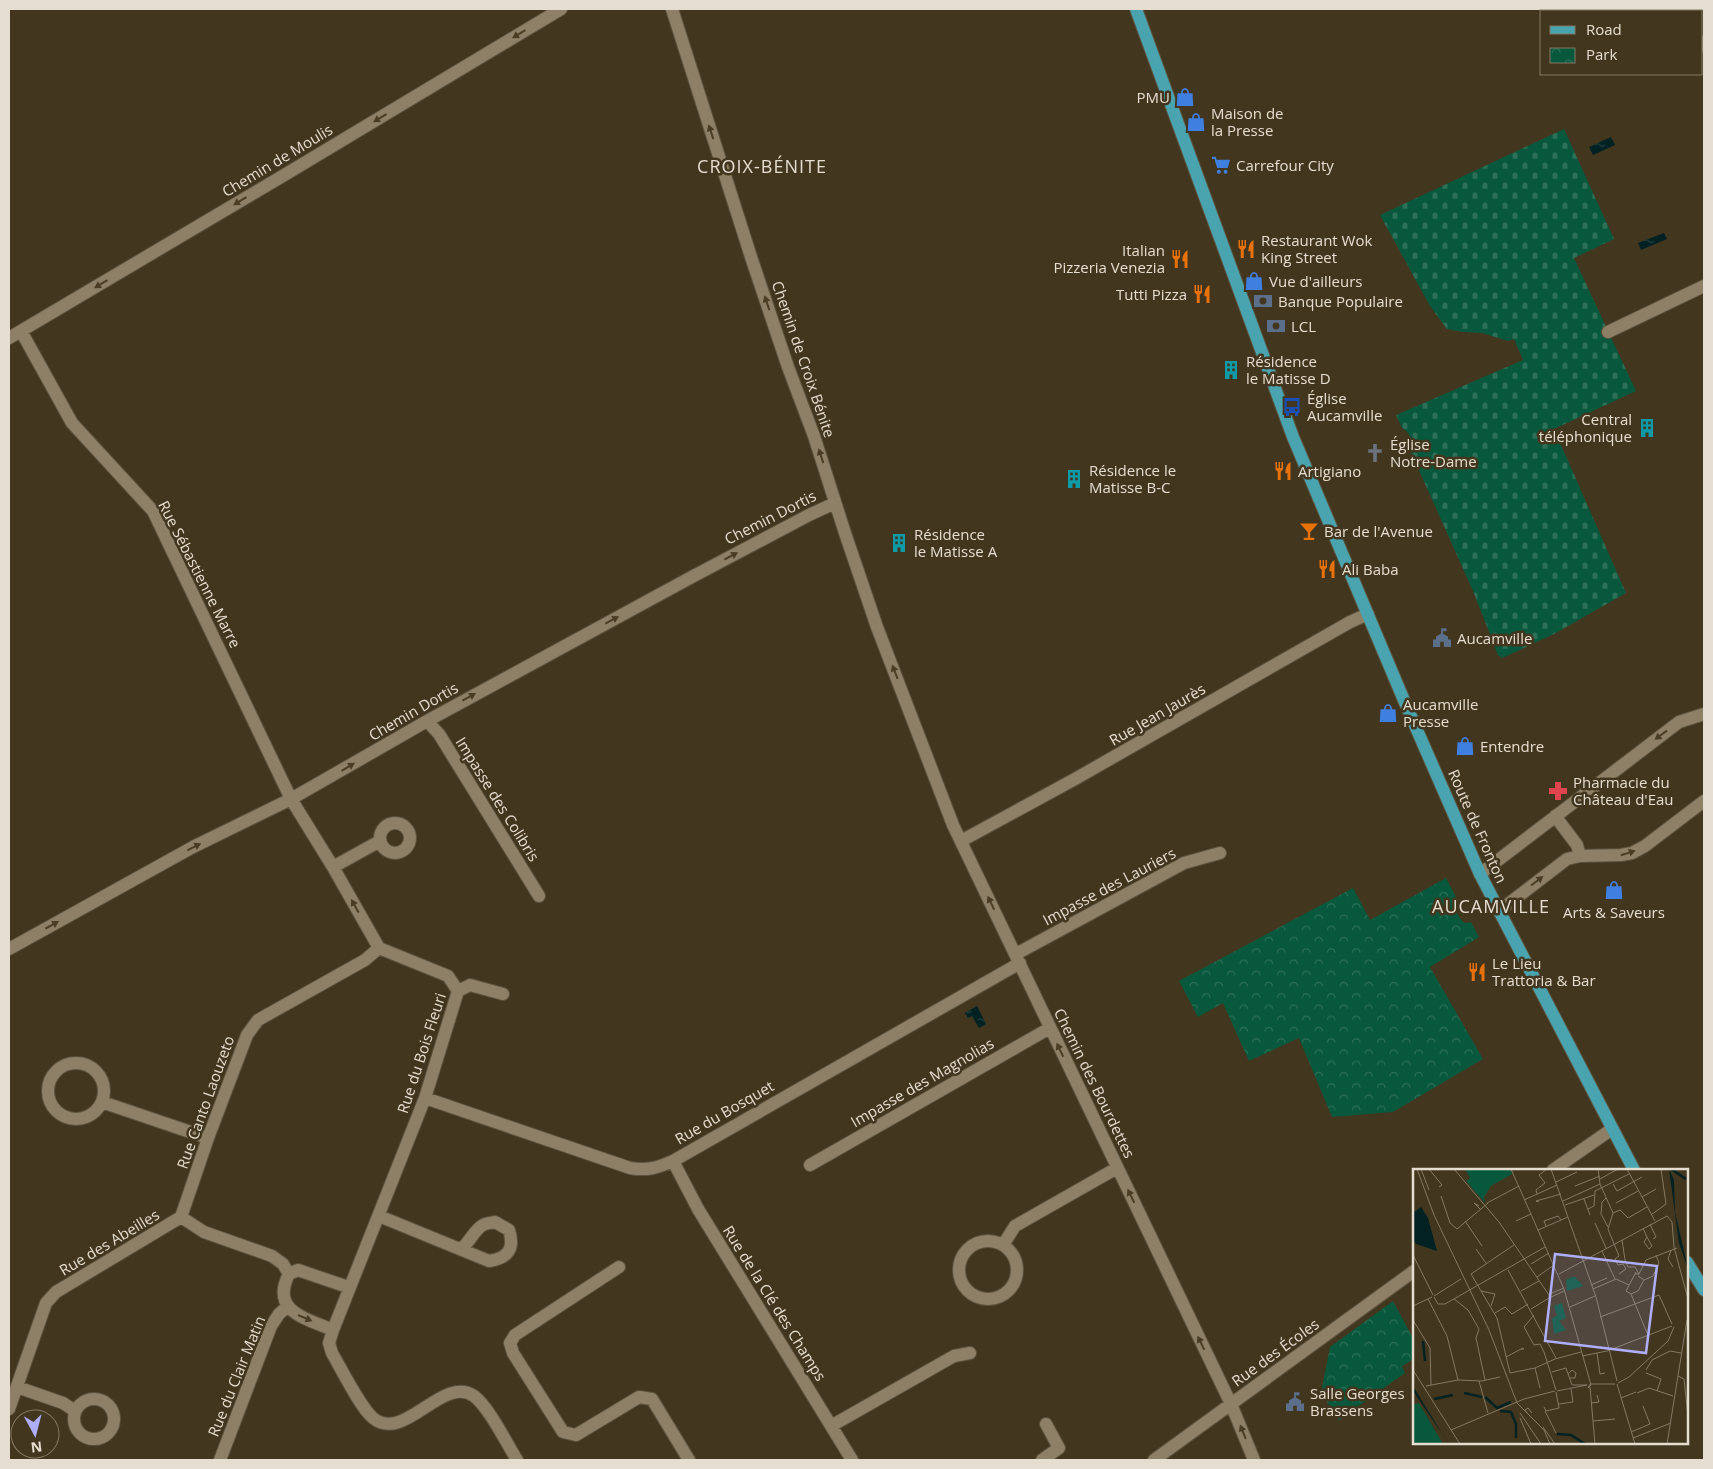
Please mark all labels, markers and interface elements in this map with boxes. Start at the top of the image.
legend [1540,10,1703,75]
text: Road [1586,19,1622,39]
one-way arrow [513,30,526,39]
text: Park [1586,44,1617,64]
shop icon: PMU [1174,86,1196,108]
place label: PMU [1137,87,1170,107]
place label: Maison de la Presse [1211,103,1283,140]
shop icon: Maison de la Presse [1185,111,1207,133]
one-way arrow [373,113,386,122]
street label: Chemin de Moulis [218,119,336,201]
one-way arrow [707,124,714,139]
district label: CROIX-BÉNITE [697,154,827,178]
supermarket icon: Carrefour City [1210,154,1232,176]
place label: Carrefour City [1236,155,1334,175]
one-way arrow [234,197,247,206]
place label: Restaurant Wok King Street [1261,230,1372,267]
restaurant icon: Restaurant Wok King Street [1235,238,1257,260]
place label: Italian Pizzeria Venezia [1053,240,1165,277]
restaurant icon: Italian Pizzeria Venezia [1169,248,1191,270]
shop icon: Vue d'ailleurs [1243,270,1265,292]
place label: Vue d'ailleurs [1269,271,1363,291]
street label: Chemin de Croix Bénite [768,278,840,440]
one-way arrow [94,279,107,288]
restaurant icon: Tutti Pizza [1191,283,1213,305]
place label: Tutti Pizza [1116,284,1187,304]
bank icon: Banque Populaire [1252,290,1274,312]
place label: Banque Populaire [1278,291,1403,311]
one-way arrow [762,295,770,310]
bank icon: LCL [1265,315,1287,337]
place label: LCL [1291,316,1316,336]
place label: Résidence le Matisse D [1246,351,1331,388]
building icon: Résidence le Matisse D [1220,359,1242,381]
place label: Église Aucamville [1307,388,1382,425]
bus stop icon: Église Aucamville [1281,396,1303,418]
place label: Central téléphonique [1539,409,1632,446]
building icon: Central téléphonique [1636,417,1658,439]
place label: Église Notre-Dame [1390,434,1477,471]
church icon: Église Notre-Dame [1364,442,1386,464]
one-way arrow [816,449,824,464]
place label: Résidence le Matisse B-C [1089,460,1176,497]
restaurant icon: Artigiano [1272,460,1294,482]
place label: Artigiano [1298,461,1361,481]
building icon: Résidence le Matisse B-C [1063,468,1085,490]
street label: Chemin Dortis [721,485,819,549]
street label: Rue Sébastienne Marre [154,497,246,651]
bar icon: Bar de l'Avenue [1298,520,1320,542]
place label: Bar de l'Avenue [1324,521,1433,541]
place label: Résidence le Matisse A [914,524,998,561]
building icon: Résidence le Matisse A [888,532,910,554]
one-way arrow [724,552,738,560]
restaurant icon: Ali Baba [1316,558,1338,580]
place label: Ali Baba [1342,559,1399,579]
one-way arrow [606,615,619,624]
public building icon: Aucamville [1431,627,1453,649]
place label: Aucamville [1457,628,1532,648]
one-way arrow [890,665,898,679]
street label: Chemin Dortis [365,677,461,745]
street label: Rue Jean Jaurès [1105,678,1209,750]
one-way arrow [462,693,477,701]
place label: Aucamville Presse [1403,694,1478,731]
shop icon: Aucamville Presse [1377,702,1399,724]
one-way arrow [1655,730,1668,741]
street label: Impasse des Colibris [452,733,544,865]
shop icon: Entendre [1454,735,1476,757]
place label: Entendre [1480,736,1544,756]
one-way arrow [341,763,354,772]
street label: Route de Fronton [1444,766,1512,886]
place label: Pharmacie du Château d'Eau [1573,772,1674,809]
pharmacy icon: Pharmacie du Château d'Eau [1547,780,1569,802]
street label: Impasse des Lauriers [1039,842,1179,930]
one-way arrow [187,843,201,851]
one-way arrow [1621,848,1636,856]
one-way arrow [1530,876,1544,886]
shop icon: Arts & Saveurs [1603,879,1625,901]
district label: AUCAMVILLE [1432,894,1550,918]
one-way arrow [986,896,994,910]
one-way arrow [351,899,359,913]
place label: Arts & Saveurs [1563,902,1665,922]
one-way arrow [44,921,59,929]
place label: Le Lieu Trattoria & Bar [1492,953,1596,990]
restaurant icon: Le Lieu Trattoria & Bar [1466,961,1488,983]
street label: Rue du Bois Fleuri [392,990,450,1116]
street label: Chemin des Bourdettes [1050,1005,1140,1161]
street label: Rue Canto Laouzeto [172,1033,238,1171]
street label: Impasse des Magnolias [847,1033,997,1131]
one-way arrow [1056,1043,1064,1057]
street label: Rue du Bosquet [671,1076,777,1148]
inset map [1413,1169,1688,1444]
one-way arrow [1126,1189,1134,1203]
street label: Rue des Abeilles [55,1204,163,1280]
street label: Rue de la Clé des Champs [719,1222,831,1384]
street label: Rue du Clair Matin [203,1313,269,1439]
one-way arrow [297,1314,312,1322]
street label: Rue des Écoles [1227,1314,1323,1390]
one-way arrow [1197,1336,1205,1350]
place label: Salle Georges Brassens [1310,1383,1405,1420]
public building icon: Salle Georges Brassens [1284,1391,1306,1413]
north arrow [10,1409,60,1459]
one-way arrow [1239,1424,1247,1439]
text: N [30,1437,43,1458]

